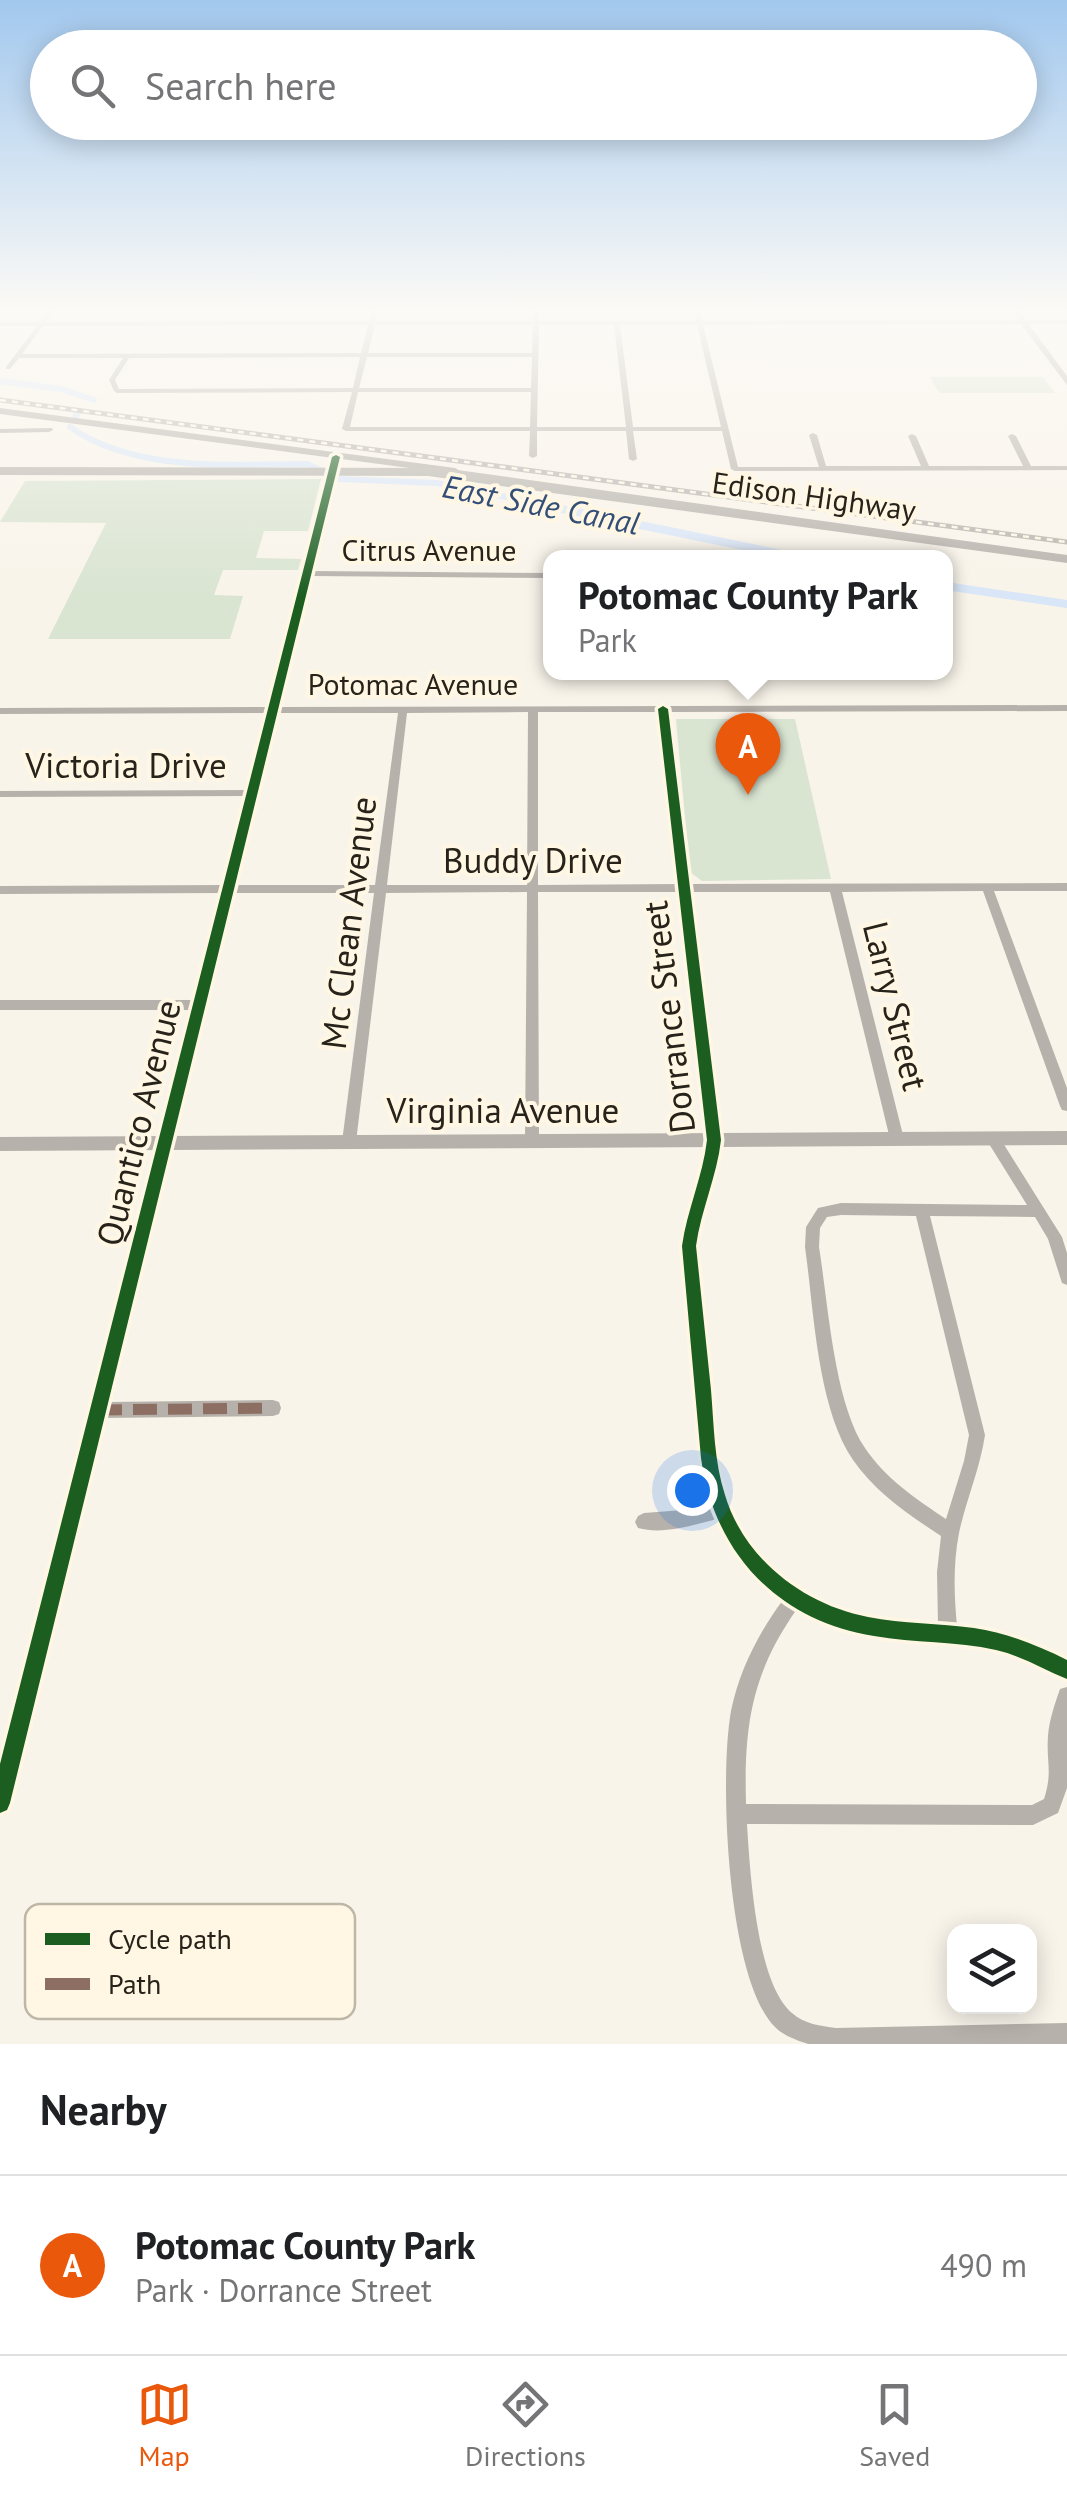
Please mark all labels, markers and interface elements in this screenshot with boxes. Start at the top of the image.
search box [30,30,1037,140]
icon: search [65,58,120,113]
text: Search here [145,61,337,110]
street label: Edison Highway [710,462,918,529]
water label: East Side Canal [439,464,644,544]
street label: Citrus Avenue [341,530,517,569]
popup [543,550,953,680]
text: Potomac County Park [578,570,918,619]
text: Park [578,619,637,661]
street label: Potomac Avenue [308,664,518,703]
pin: A [716,712,780,795]
street label: Victoria Drive [24,742,227,788]
street label: Mc Clean Avenue [310,794,386,1052]
street label: Buddy Drive [443,837,623,883]
street label: Dorrance Street [631,898,705,1136]
street label: Larry Street [853,917,939,1095]
street label: Quantico Avenue [85,995,191,1250]
street label: Virginia Avenue [386,1087,619,1133]
your location [667,1465,718,1516]
legend [25,1904,355,2019]
text: Cycle path [108,1920,232,1957]
map controls [947,1924,1037,2014]
button: layers [947,1924,1037,2014]
text: Path [108,1965,161,2002]
text: Nearby [40,2082,167,2137]
text: Potomac County Park [135,2220,475,2269]
text: A [63,2244,82,2286]
text: 490 m [940,2244,1027,2286]
text: Park · Dorrance Street [135,2269,432,2311]
tab: Map [137,2377,192,2474]
tab: Directions [465,2377,586,2474]
tab: Saved [859,2377,930,2474]

